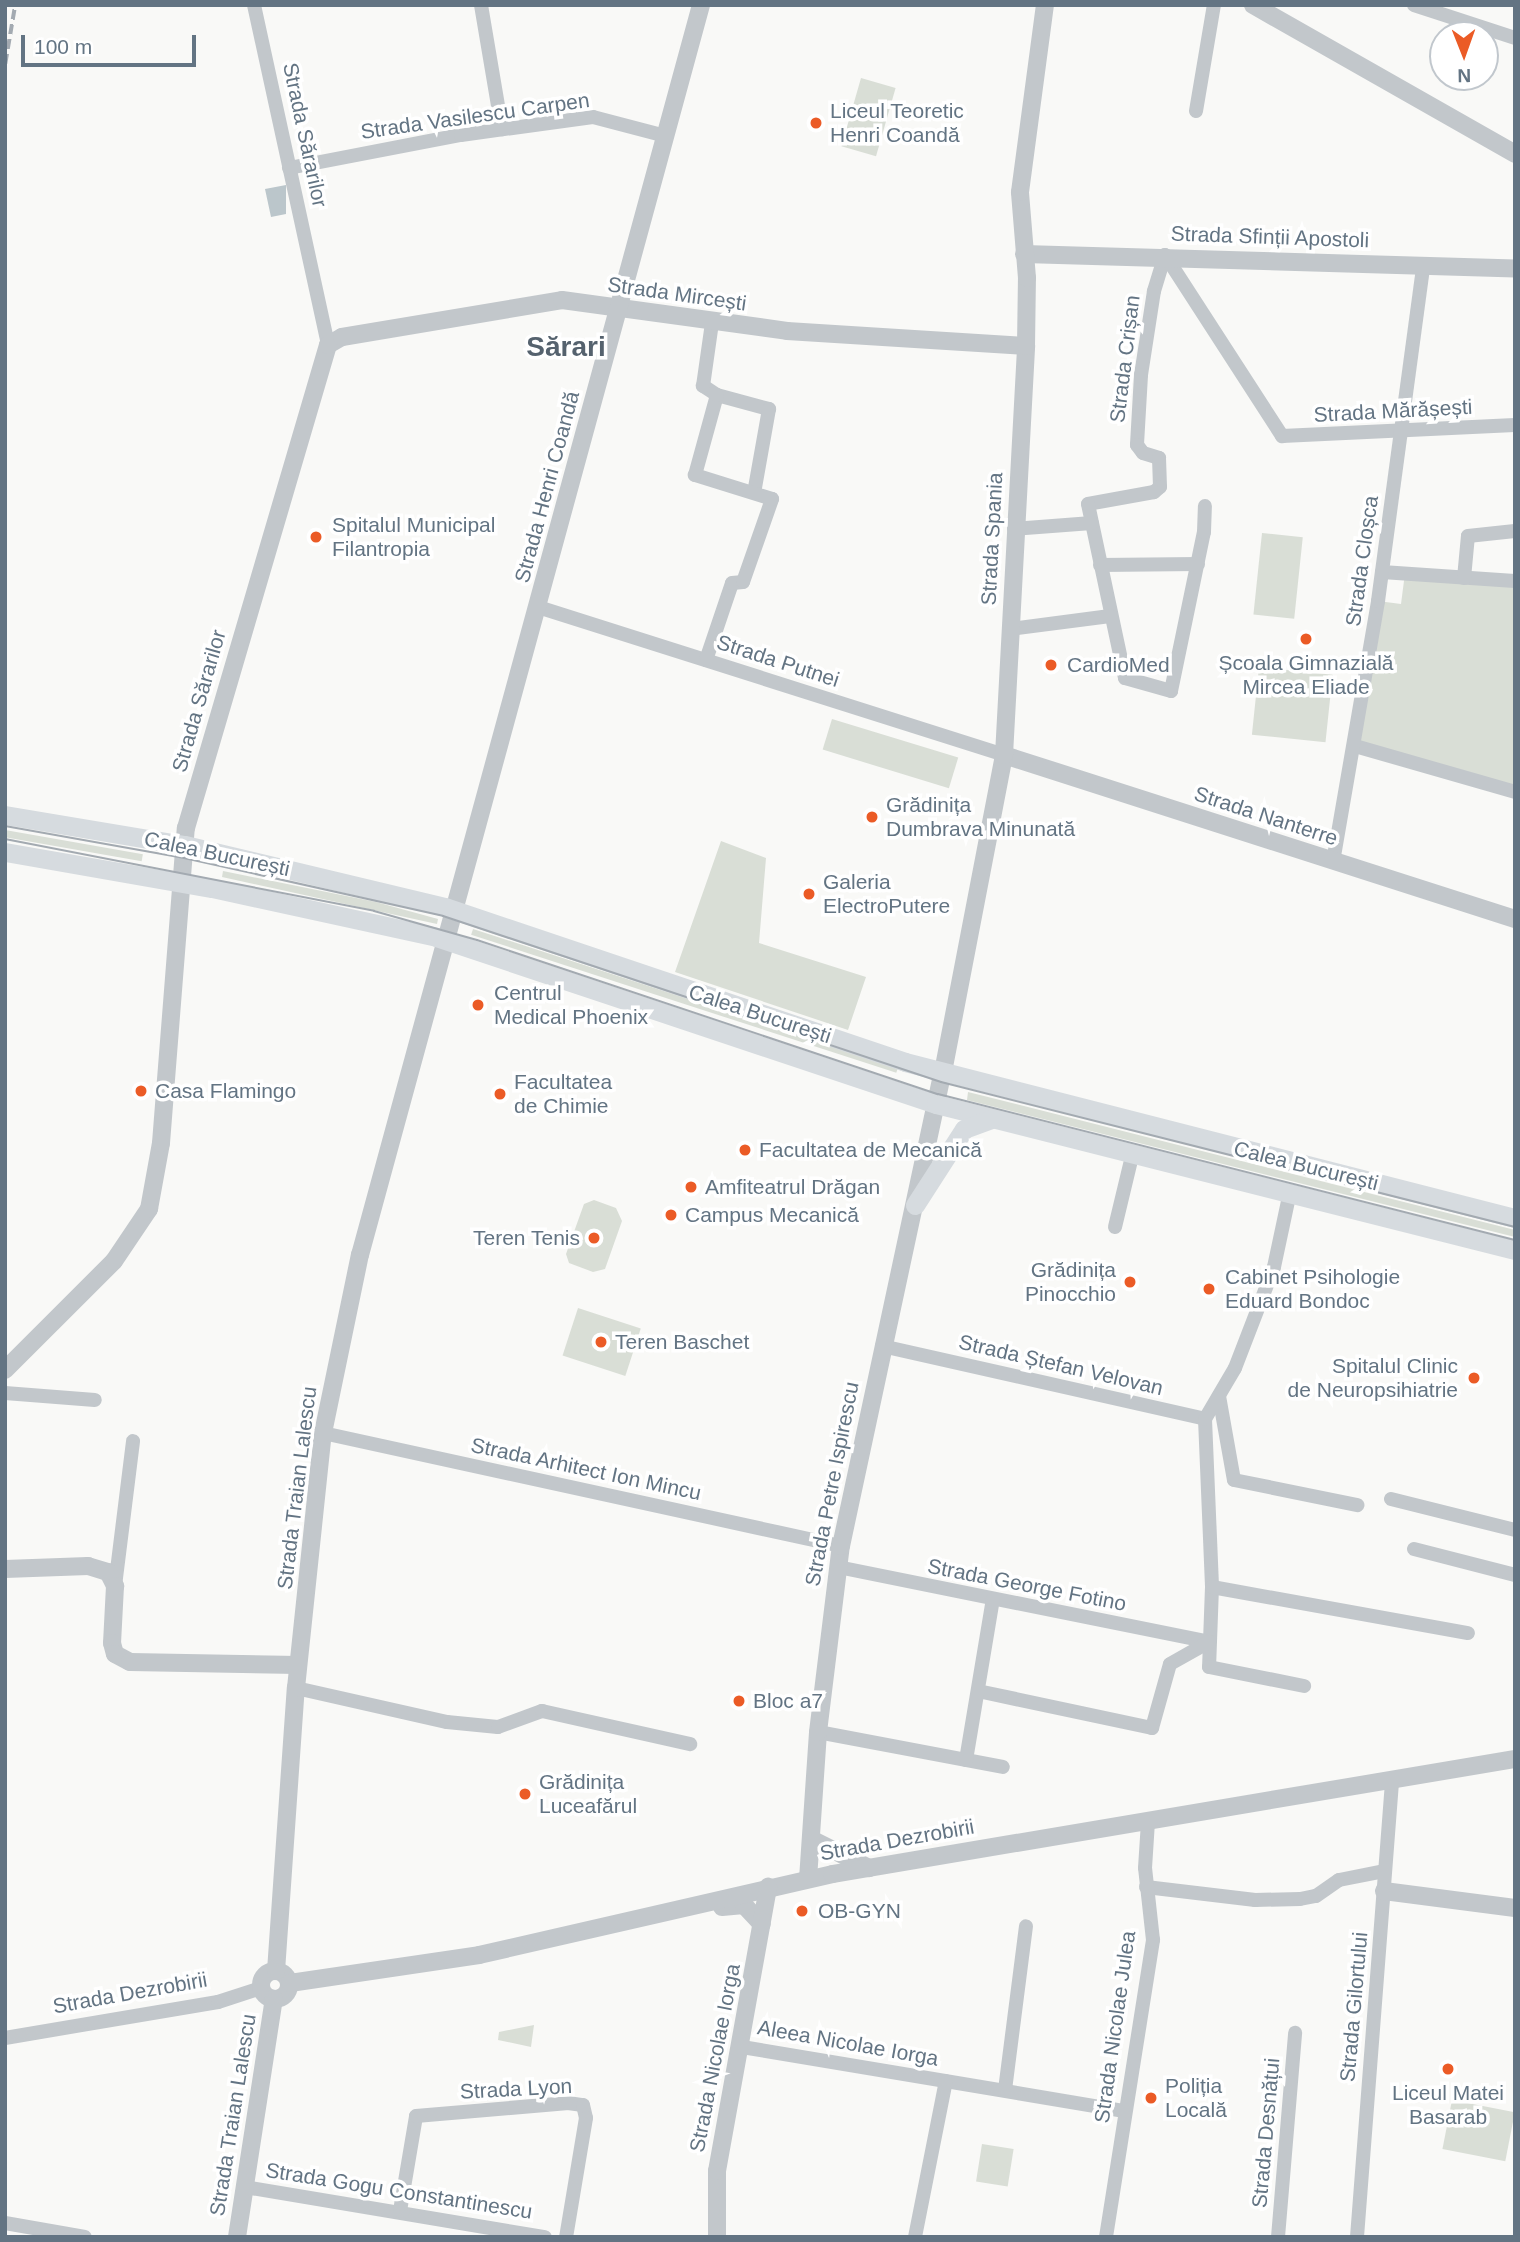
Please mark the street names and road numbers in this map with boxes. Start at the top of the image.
street label: Strada Sărarilor [277,60,333,210]
street label: Strada Vasilescu Carpen [359,87,591,145]
street label: Strada Sfinții Apostoli [1170,221,1370,253]
street label: Strada Mircești [606,272,748,316]
street label: Strada Crișan [1105,294,1145,424]
street label: Strada Henri Coandă [509,388,585,586]
street label: Strada Mărășești [1313,394,1473,428]
street label: Strada Spania [976,472,1008,606]
street label: Strada Cloșca [1340,494,1384,628]
street label: Strada Sărarilor [167,627,231,775]
street label: Strada Putnei [714,629,842,693]
street label: Strada Nanterre [1191,781,1341,851]
street label: Calea București [142,826,292,882]
street label: Calea București [686,979,834,1049]
street label: Calea București [1231,1136,1381,1196]
street label: Strada Ștefan Velovan [956,1329,1166,1401]
street label: Strada Petre Ispirescu [800,1380,864,1588]
street label: Strada Traian Lalescu [272,1385,322,1591]
street label: Strada Arhitect Ion Mincu [468,1432,704,1506]
street label: Strada George Fotino [925,1553,1129,1617]
street label: Strada Dezrobirii [818,1814,976,1866]
street label: Strada Nicolae Julea [1089,1929,1141,2125]
street label: Strada Gilortului [1335,1931,1373,2083]
street label: Strada Nicolae Iorga [684,1962,746,2154]
street label: Strada Dezrobirii [51,1967,209,2019]
street label: Strada Traian Lalescu [205,2012,261,2218]
street label: Aleea Nicolae Iorga [756,2015,940,2071]
street label: Strada Desnățui [1247,2057,1285,2209]
street label: Strada Lyon [459,2073,573,2105]
street label: Strada Gogu Constantinescu [264,2157,534,2225]

